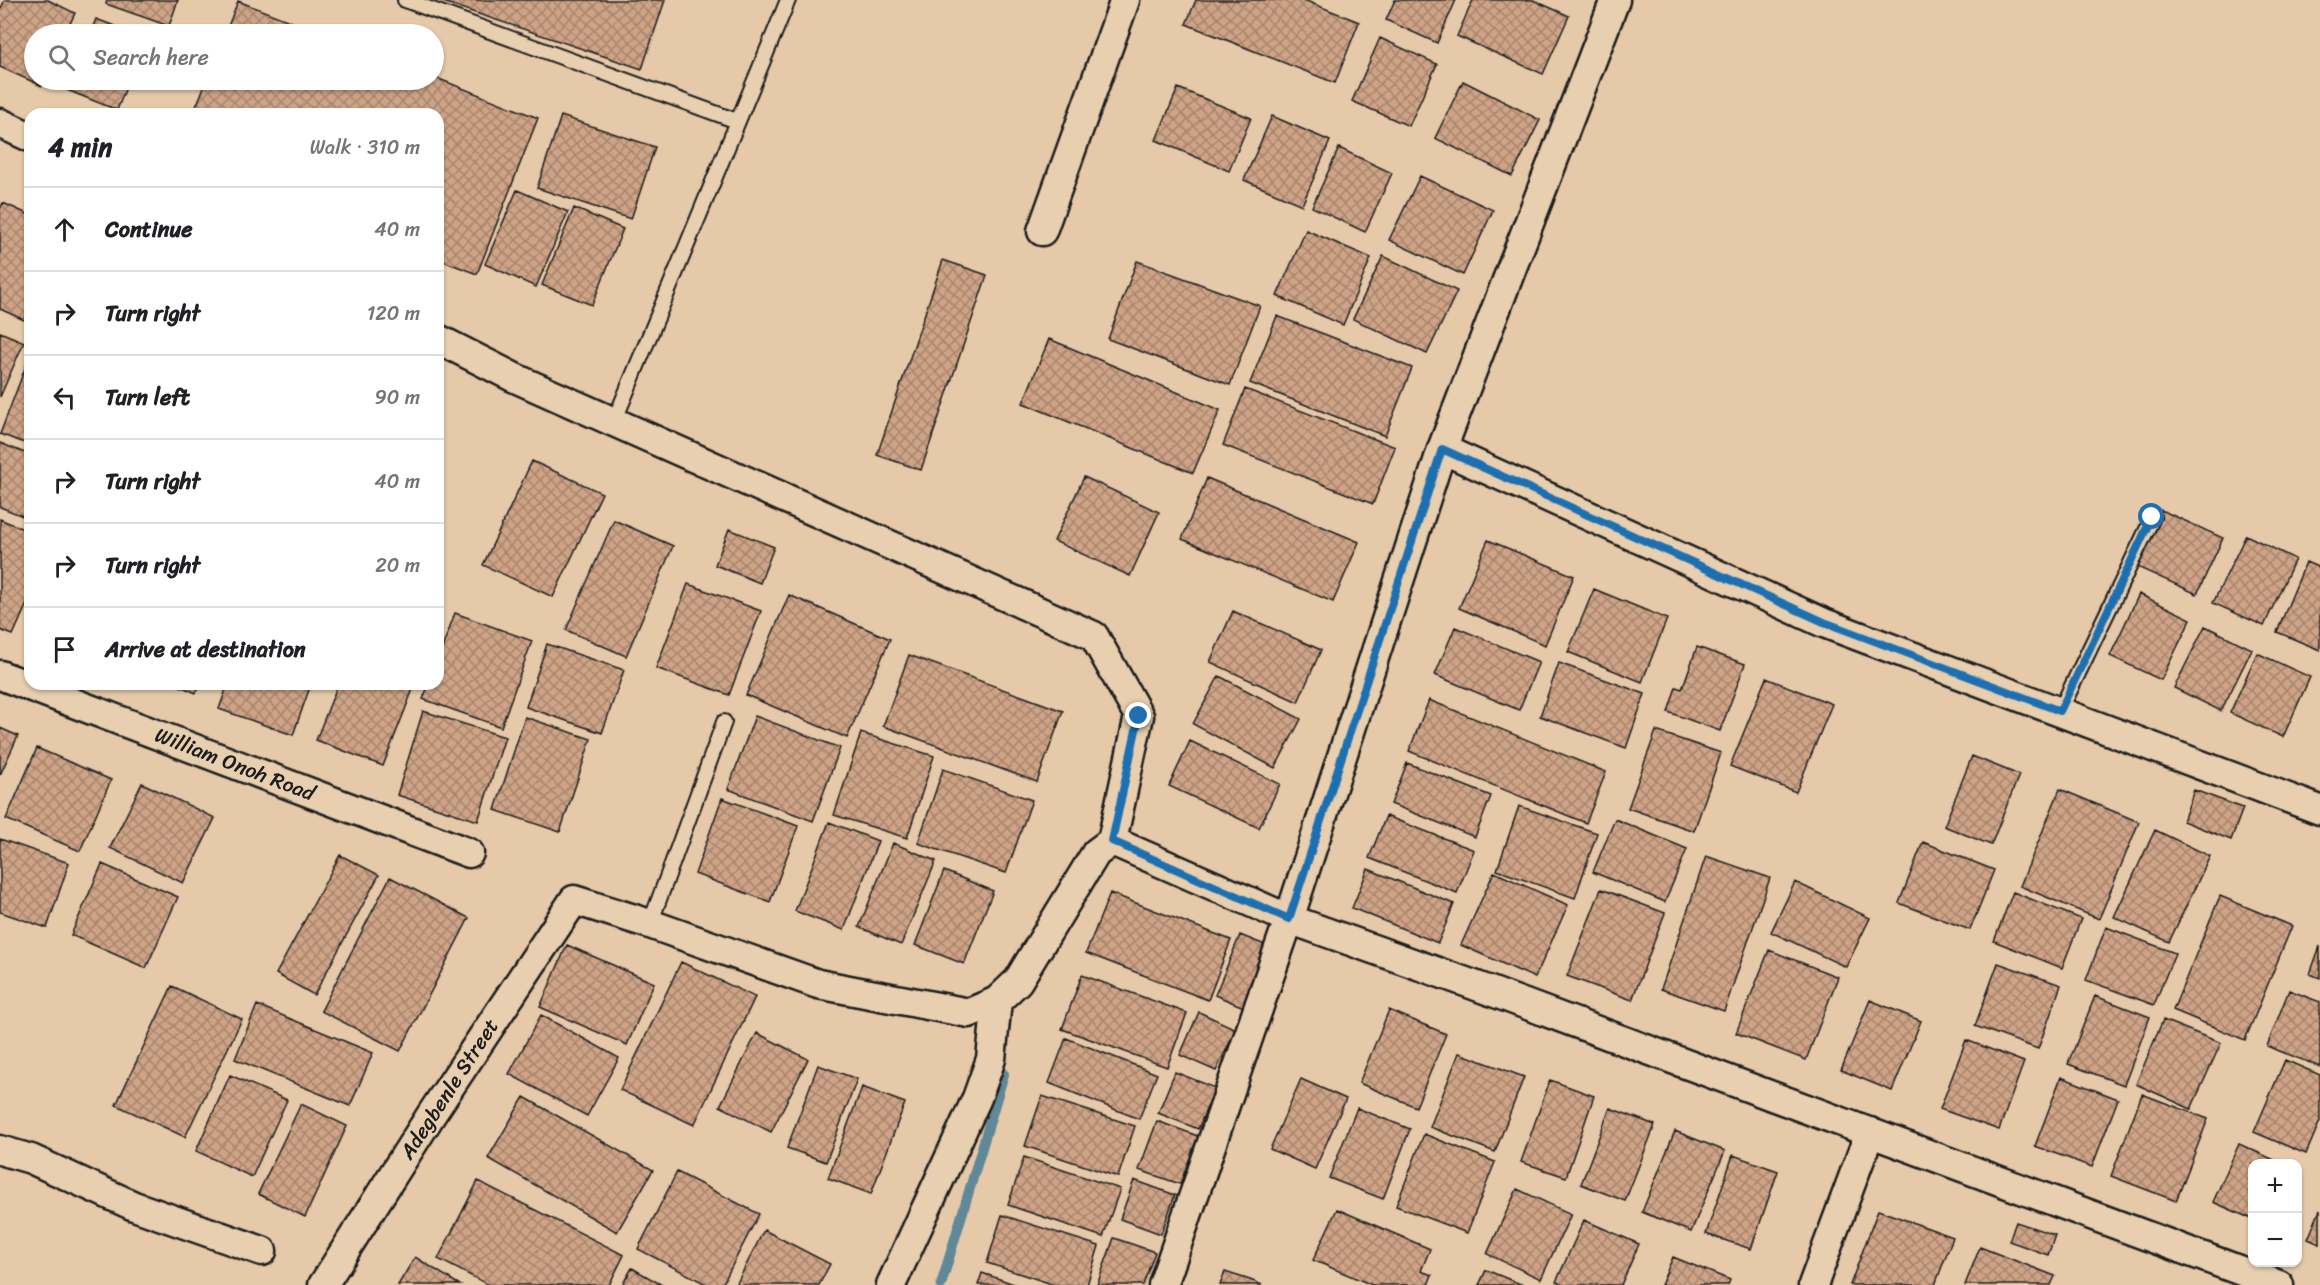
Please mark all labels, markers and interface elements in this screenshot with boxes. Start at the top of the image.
search box [24,24,444,90]
text: Search here [93,38,209,77]
icon: search [45,41,78,74]
text: 4 min [48,124,112,170]
text: Walk · 310 m [310,130,420,165]
text: Continue [105,210,193,249]
text: 40 m [374,212,420,247]
icon: ahead [48,213,81,246]
text: Turn right [105,294,200,333]
text: 120 m [367,296,420,331]
icon: right [48,297,81,330]
text: Turn left [105,378,190,417]
text: 90 m [375,380,420,415]
icon: left [48,381,81,414]
text: Turn right [105,462,200,501]
text: 40 m [374,464,420,499]
icon: right [48,465,81,498]
route start [2138,503,2164,529]
text: Turn right [105,546,200,585]
text: 20 m [375,548,420,583]
icon: right [48,549,81,582]
text: Arrive at destination [105,630,306,669]
icon: arrive [48,633,81,666]
route end [1125,702,1151,728]
street label: William Onoh Road [149,716,322,813]
street label: Adegbenle Street [388,1011,509,1168]
map controls [2248,1159,2302,1267]
button: + [2248,1159,2302,1213]
button: − [2248,1213,2302,1267]

